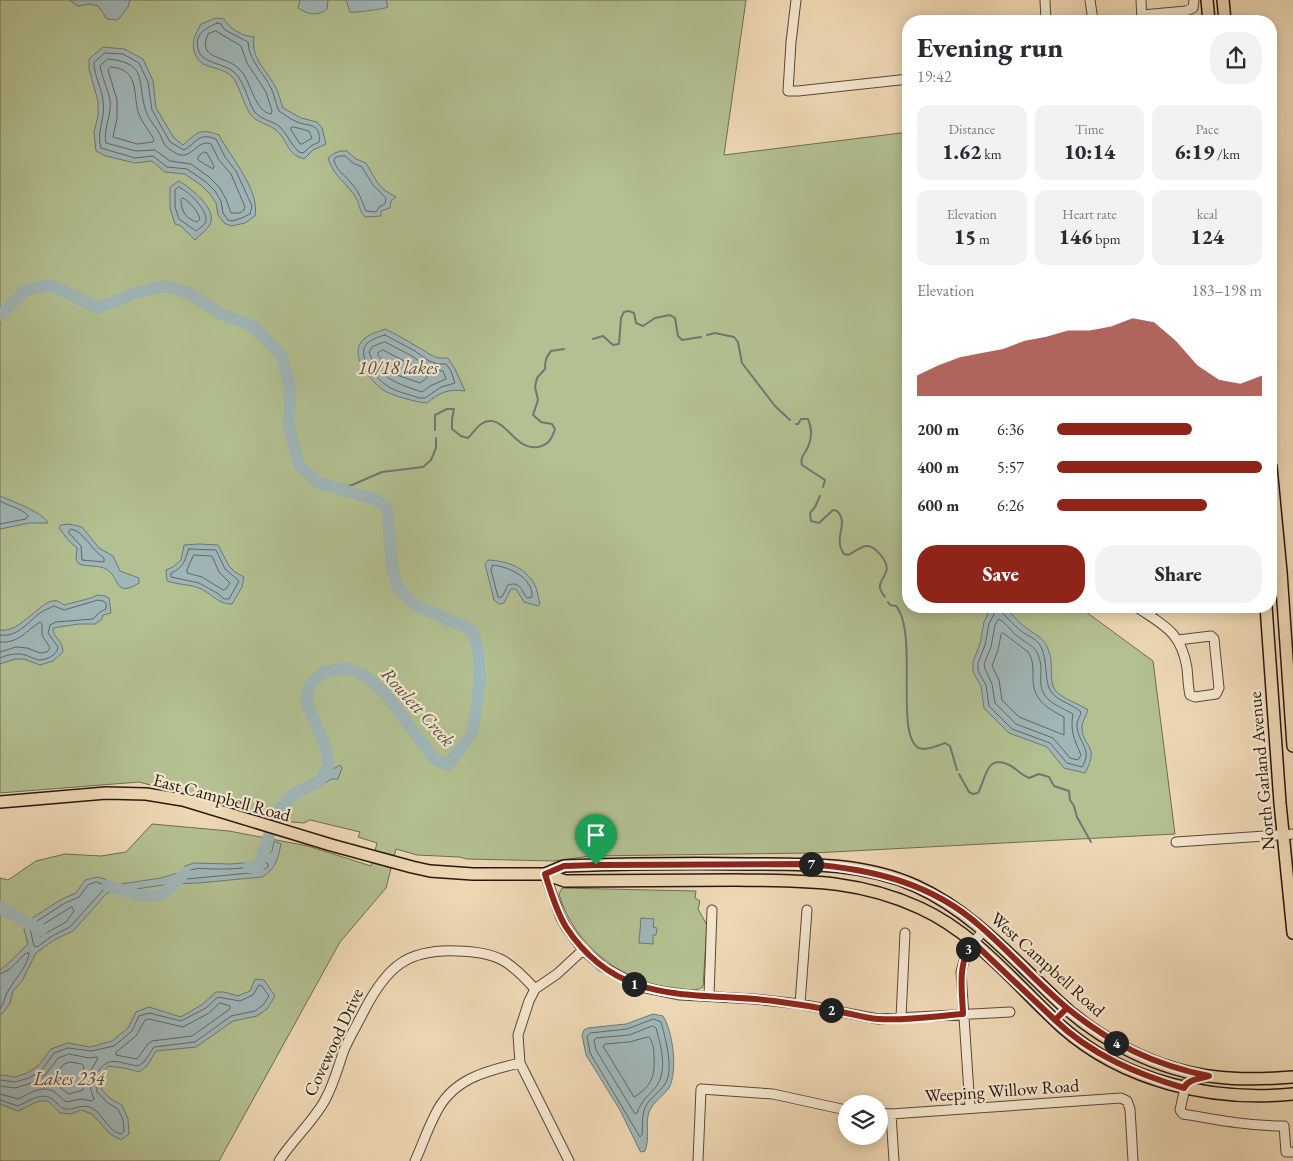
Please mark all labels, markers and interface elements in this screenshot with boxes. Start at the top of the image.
text: Evening run [917,29,1063,65]
button: share [1210,32,1262,84]
text: 19:42 [917,66,952,87]
text: Distance [948,120,995,138]
text: Time [1075,120,1104,138]
text: Pace [1195,120,1219,138]
text: 1.62 [942,138,981,165]
text: 10:14 [1064,138,1115,165]
text: 6:19 [1174,138,1214,165]
text: km [981,145,1002,163]
text: /km [1214,145,1240,163]
text: Elevation [947,205,997,223]
text: Heart rate [1062,205,1117,223]
text: kcal [1197,205,1218,223]
text: 15 [954,223,976,250]
text: 146 [1058,223,1092,250]
text: 124 [1190,223,1224,250]
text: m [976,230,990,248]
text: bpm [1092,230,1121,248]
text: Elevation [917,280,975,301]
text: 183–198 m [1191,280,1262,301]
water label: 10/18 lakes [358,355,439,380]
text: 200 m [917,419,959,440]
text: 6:36 [997,419,1024,440]
text: 400 m [917,457,959,478]
text: 5:57 [997,457,1024,478]
text: 600 m [917,495,959,516]
text: 6:26 [997,495,1024,516]
button: Save [917,545,1085,603]
button: Share [1095,545,1262,603]
water label: Rowlett Creek [376,662,461,752]
street label: North Garland Avenue [1243,691,1279,851]
street label: East Campbell Road [151,768,294,827]
pin [575,814,617,865]
icon: arrive [582,821,610,849]
pin: 7 [798,852,824,876]
text: 7 [808,855,815,873]
street label: West Campbell Road [986,907,1111,1022]
pin: 3 [956,936,980,962]
text: 3 [965,940,972,958]
pin: 1 [622,972,646,996]
text: 1 [631,975,638,993]
street label: Covewood Drive [298,984,368,1100]
pin: 2 [818,998,844,1022]
text: 2 [828,1001,835,1019]
pin: 4 [1104,1030,1128,1056]
text: 4 [1113,1034,1120,1052]
water label: Lakes 234 [32,1066,106,1091]
street label: Weeping Willow Road [924,1073,1081,1107]
map controls [838,1095,888,1145]
button: layers [838,1095,888,1145]

